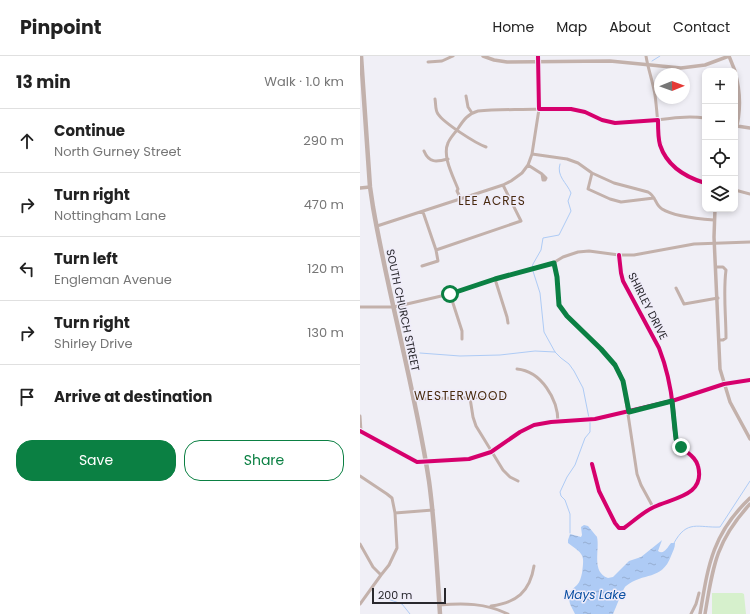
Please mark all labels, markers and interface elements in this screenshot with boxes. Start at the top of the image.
text: Pinpoint [20,14,101,41]
text: Home [492,17,534,37]
text: Map [556,17,587,37]
text: About [609,17,651,37]
text: Contact [673,17,730,37]
north arrow [654,68,690,104]
map controls [702,68,738,212]
button: + [702,68,738,104]
text: 13 min [16,70,71,94]
text: Walk · 1.0 km [264,72,344,91]
button: − [702,104,738,140]
text: Continue [54,120,125,141]
icon: ahead [16,130,38,152]
text: 290 m [303,131,344,150]
button: locate [702,140,738,176]
text: North Gurney Street [54,142,181,161]
button: layers [702,176,738,212]
text: Turn right [54,184,130,205]
district label: LEE ACRES [458,192,526,209]
icon: right [16,194,38,216]
text: 470 m [304,195,344,214]
text: Nottingham Lane [54,206,166,225]
street label: SOUTH CHURCH STREET [382,247,424,373]
text: Turn left [54,248,118,269]
icon: left [16,258,38,280]
text: 120 m [307,259,344,278]
text: Engleman Avenue [54,270,172,289]
street label: SHIRLEY DRIVE [624,270,672,342]
route start [441,285,459,303]
text: Turn right [54,312,130,333]
icon: right [16,322,38,344]
text: 130 m [307,323,344,342]
text: Shirley Drive [54,334,133,353]
icon: arrive [16,386,38,408]
text: Arrive at destination [54,386,212,407]
district label: WESTERWOOD [414,387,508,404]
route end [672,438,690,456]
button: Save [16,440,176,481]
button: Share [184,440,344,481]
scale bar [372,586,446,605]
water label: Mays Lake [564,586,627,603]
text: 200 m [378,587,412,603]

